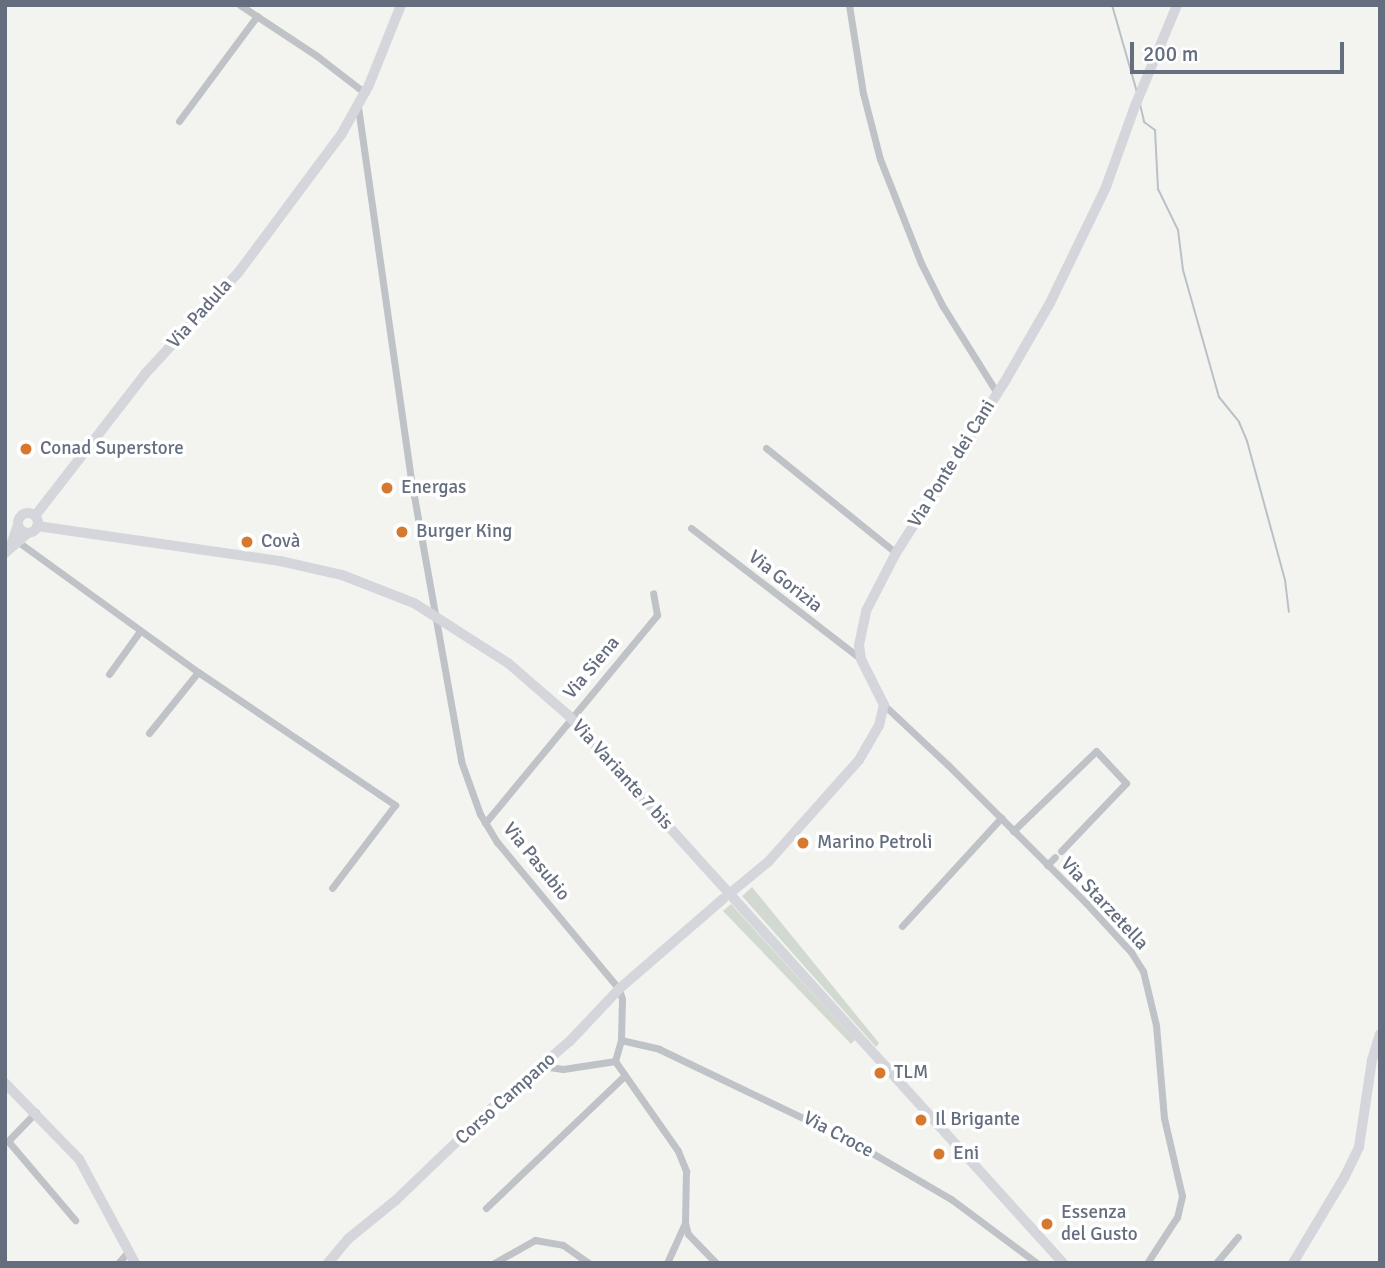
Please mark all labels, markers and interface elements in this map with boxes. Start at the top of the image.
scale bar [1133,28,1346,72]
text: 200 m [1143,41,1198,67]
street label: Via Padula [163,275,237,353]
street label: Via Ponte dei Cani [904,396,1000,532]
place label: Conad Superstore [40,438,184,460]
marker: Conad Superstore [18,441,34,457]
place label: Energas [401,477,466,499]
marker: Energas [379,480,395,496]
place label: Burger King [416,521,512,543]
marker: Burger King [394,524,410,540]
place label: Covà [261,531,300,553]
marker: Covà [239,534,255,550]
street label: Via Gorizia [743,546,827,618]
street label: Via Siena [559,632,625,704]
street label: Via Variante 7 bis [567,715,677,835]
street label: Via Pasubio [498,818,574,906]
place label: Marino Petroli [817,832,932,854]
marker: Marino Petroli [795,835,811,851]
street label: Via Starzetella [1055,853,1153,955]
street label: Corso Campano [451,1048,561,1150]
place label: TLM [894,1062,928,1084]
marker: TLM [872,1065,888,1081]
street label: Via Croce [799,1107,877,1163]
place label: Il Brigante [935,1109,1020,1131]
marker: Il Brigante [913,1112,929,1128]
place label: Eni [953,1143,979,1165]
marker: Eni [931,1146,947,1162]
place label: Essenza del Gusto [1061,1202,1138,1246]
marker: Essenza del Gusto [1039,1216,1055,1232]

